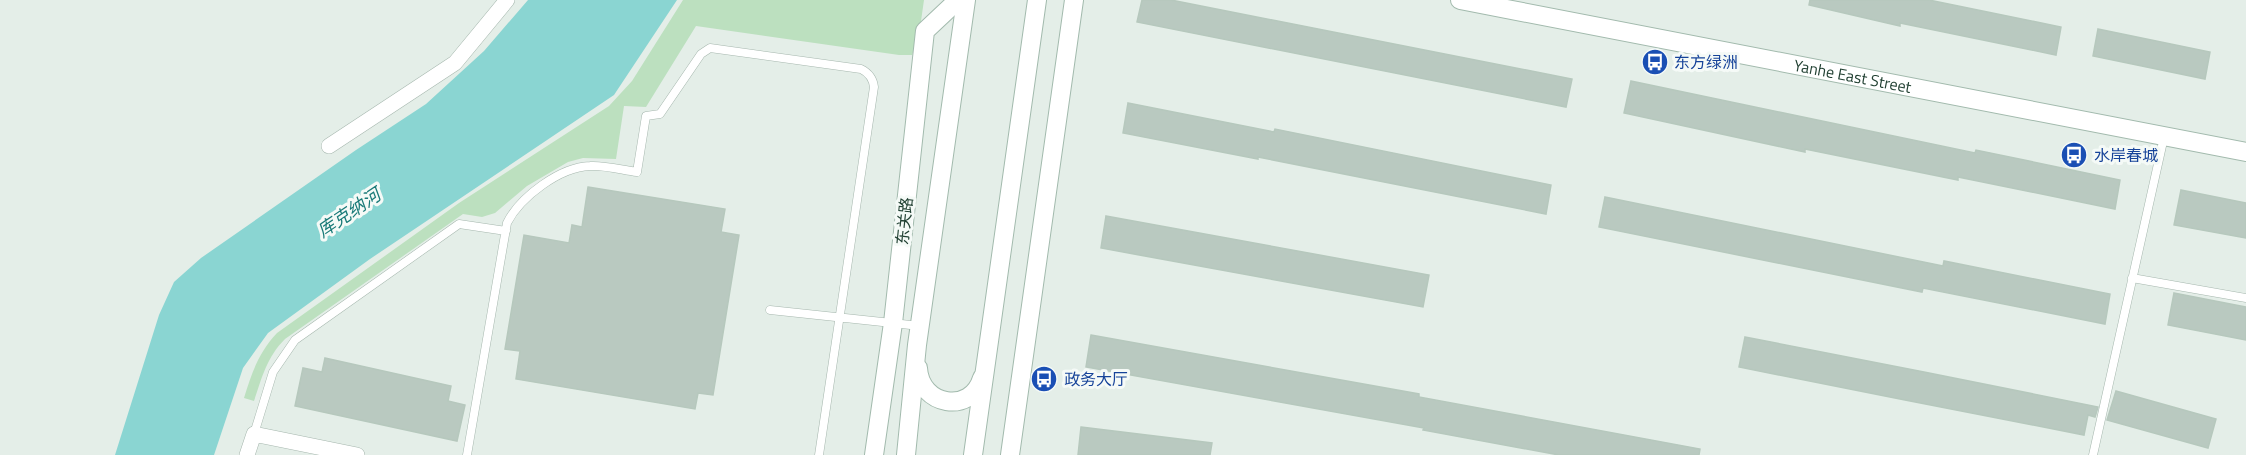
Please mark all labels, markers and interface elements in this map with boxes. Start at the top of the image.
bus stop icon: 东方绿洲 [1640,47,1670,77]
place label: 东方绿洲 [1674,50,1738,74]
street label: Yanhe East Street [1792,53,1914,99]
bus stop icon: 水岸春城 [2059,140,2089,170]
place label: 水岸春城 [2094,143,2158,167]
water label: 库克纳河 [311,180,389,244]
street label: 东关路 [890,196,918,246]
bus stop icon: 政务大厅 [1029,364,1059,394]
place label: 政务大厅 [1064,367,1128,391]

